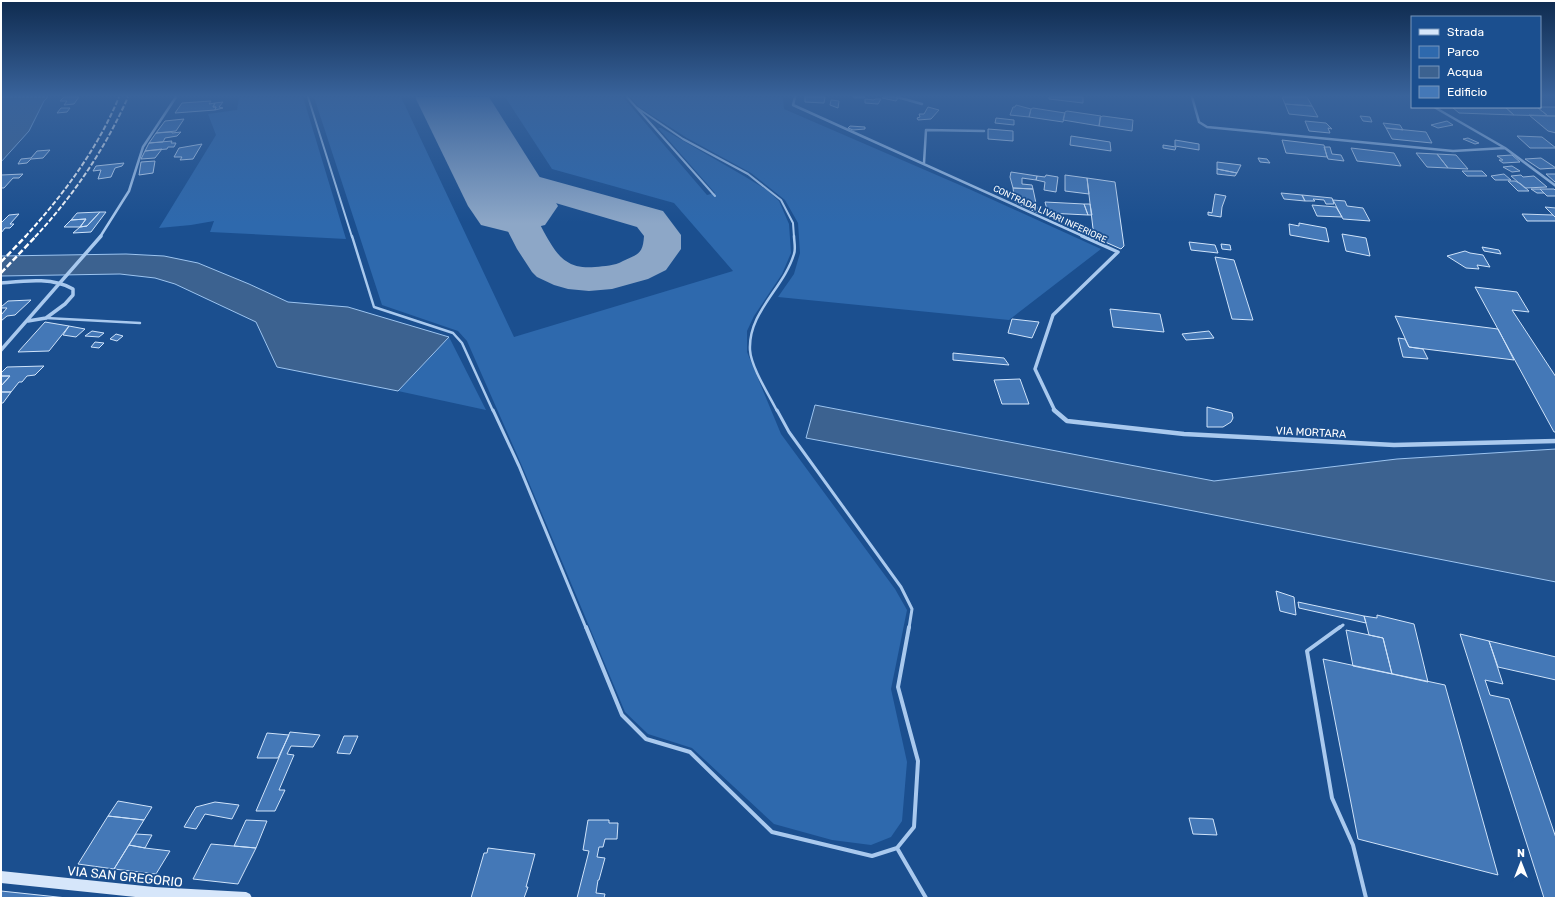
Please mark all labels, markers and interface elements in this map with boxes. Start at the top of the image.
legend [1411,16,1541,108]
text: Strada [1447,25,1484,39]
text: Parco [1447,45,1479,59]
text: Acqua [1447,65,1483,79]
text: Edificio [1447,85,1487,99]
street label: CONTRADA LIVARI INFERIORE [992,183,1108,245]
street label: VIA MORTARA [1275,424,1347,441]
north arrow [1501,843,1541,883]
text: N [1517,847,1525,860]
street label: VIA SAN GREGORIO [66,863,184,890]

